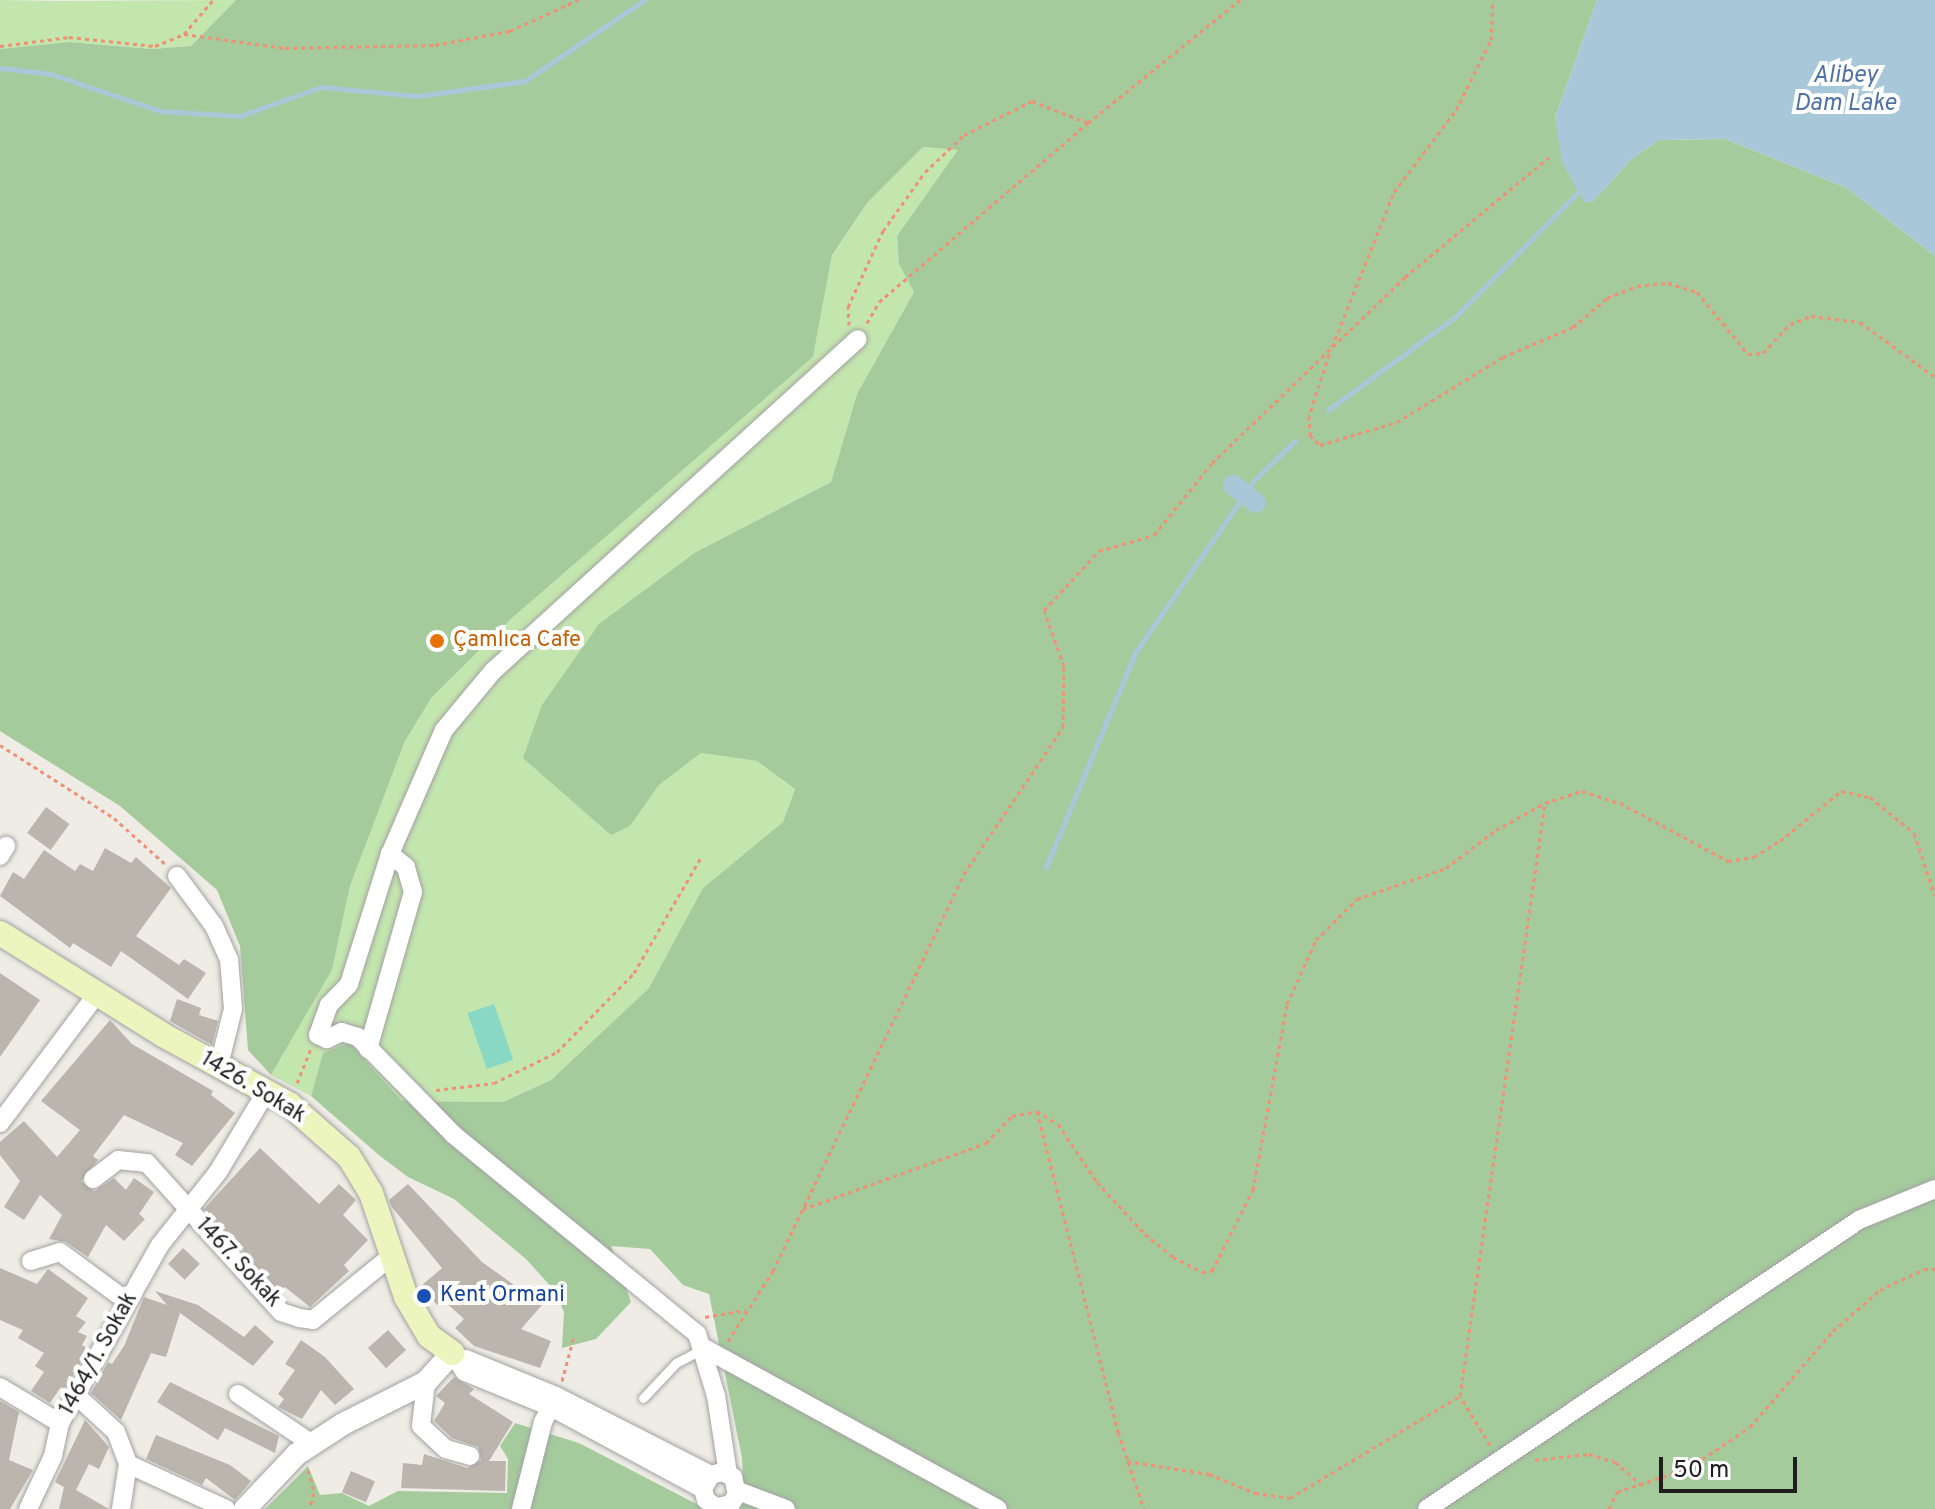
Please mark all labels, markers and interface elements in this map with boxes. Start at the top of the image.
water label: Alibey Dam Lake [1794,63,1896,119]
place label: Çamlıca Cafe [453,628,581,654]
marker: Çamlıca Cafe [428,632,446,650]
street label: 1426. Sokak [196,1046,310,1130]
street label: 1467. Sokak [190,1213,286,1313]
place label: Kent Ormani [440,1283,565,1309]
marker: Kent Ormani [415,1287,433,1305]
street label: 1464/1. Sokak [54,1288,144,1420]
scale bar [1663,1441,1801,1491]
text: 50 m [1673,1456,1729,1486]

